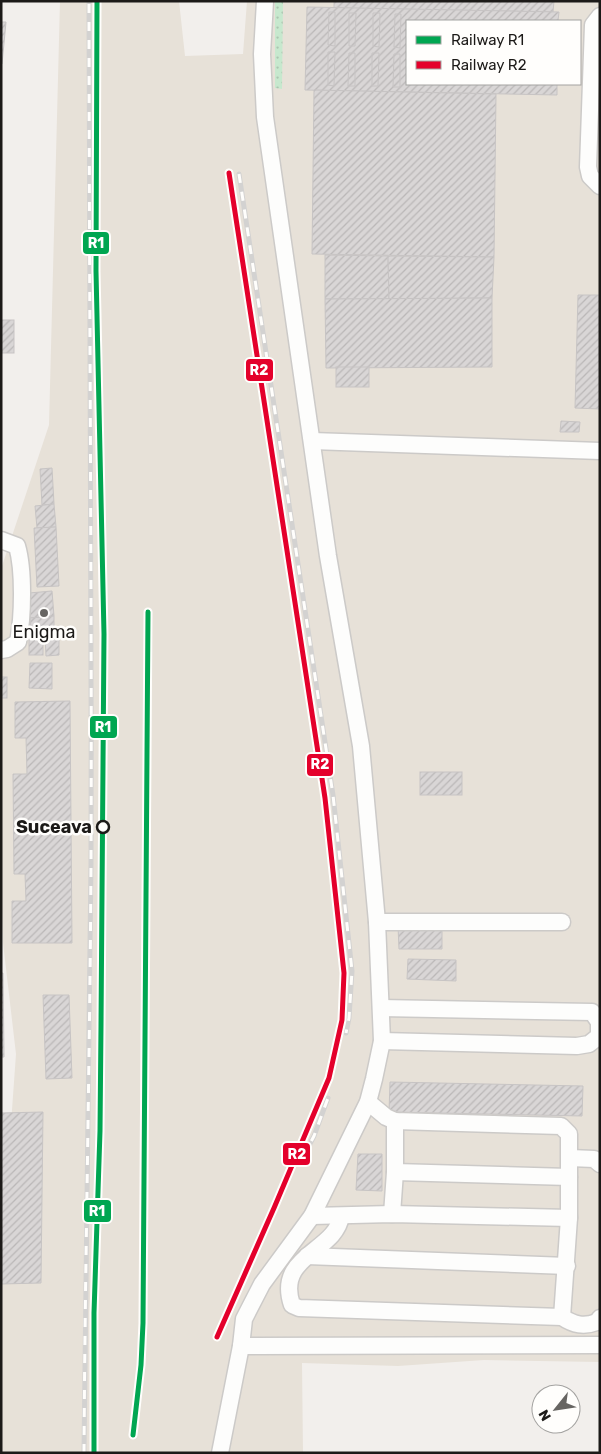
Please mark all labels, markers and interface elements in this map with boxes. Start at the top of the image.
legend [406,20,581,85]
text: Railway R1 [451,31,524,49]
text: Railway R2 [451,56,527,74]
line badge: R1 [82,231,110,255]
text: R1 [88,235,104,252]
line badge: R2 [245,358,274,382]
text: R2 [250,362,268,379]
marker: Enigma [38,607,50,619]
place label: Enigma [13,621,75,643]
line badge: R1 [89,715,118,739]
text: R1 [95,719,111,736]
line badge: R2 [306,753,334,777]
text: R2 [311,756,329,773]
place label: Suceava [16,816,92,838]
marker: Suceava [96,820,110,834]
line badge: R2 [282,1142,311,1166]
text: R2 [288,1146,306,1163]
line badge: R1 [83,1199,112,1223]
text: R1 [89,1203,105,1220]
north arrow [531,1384,581,1434]
text: N [535,1407,555,1424]

